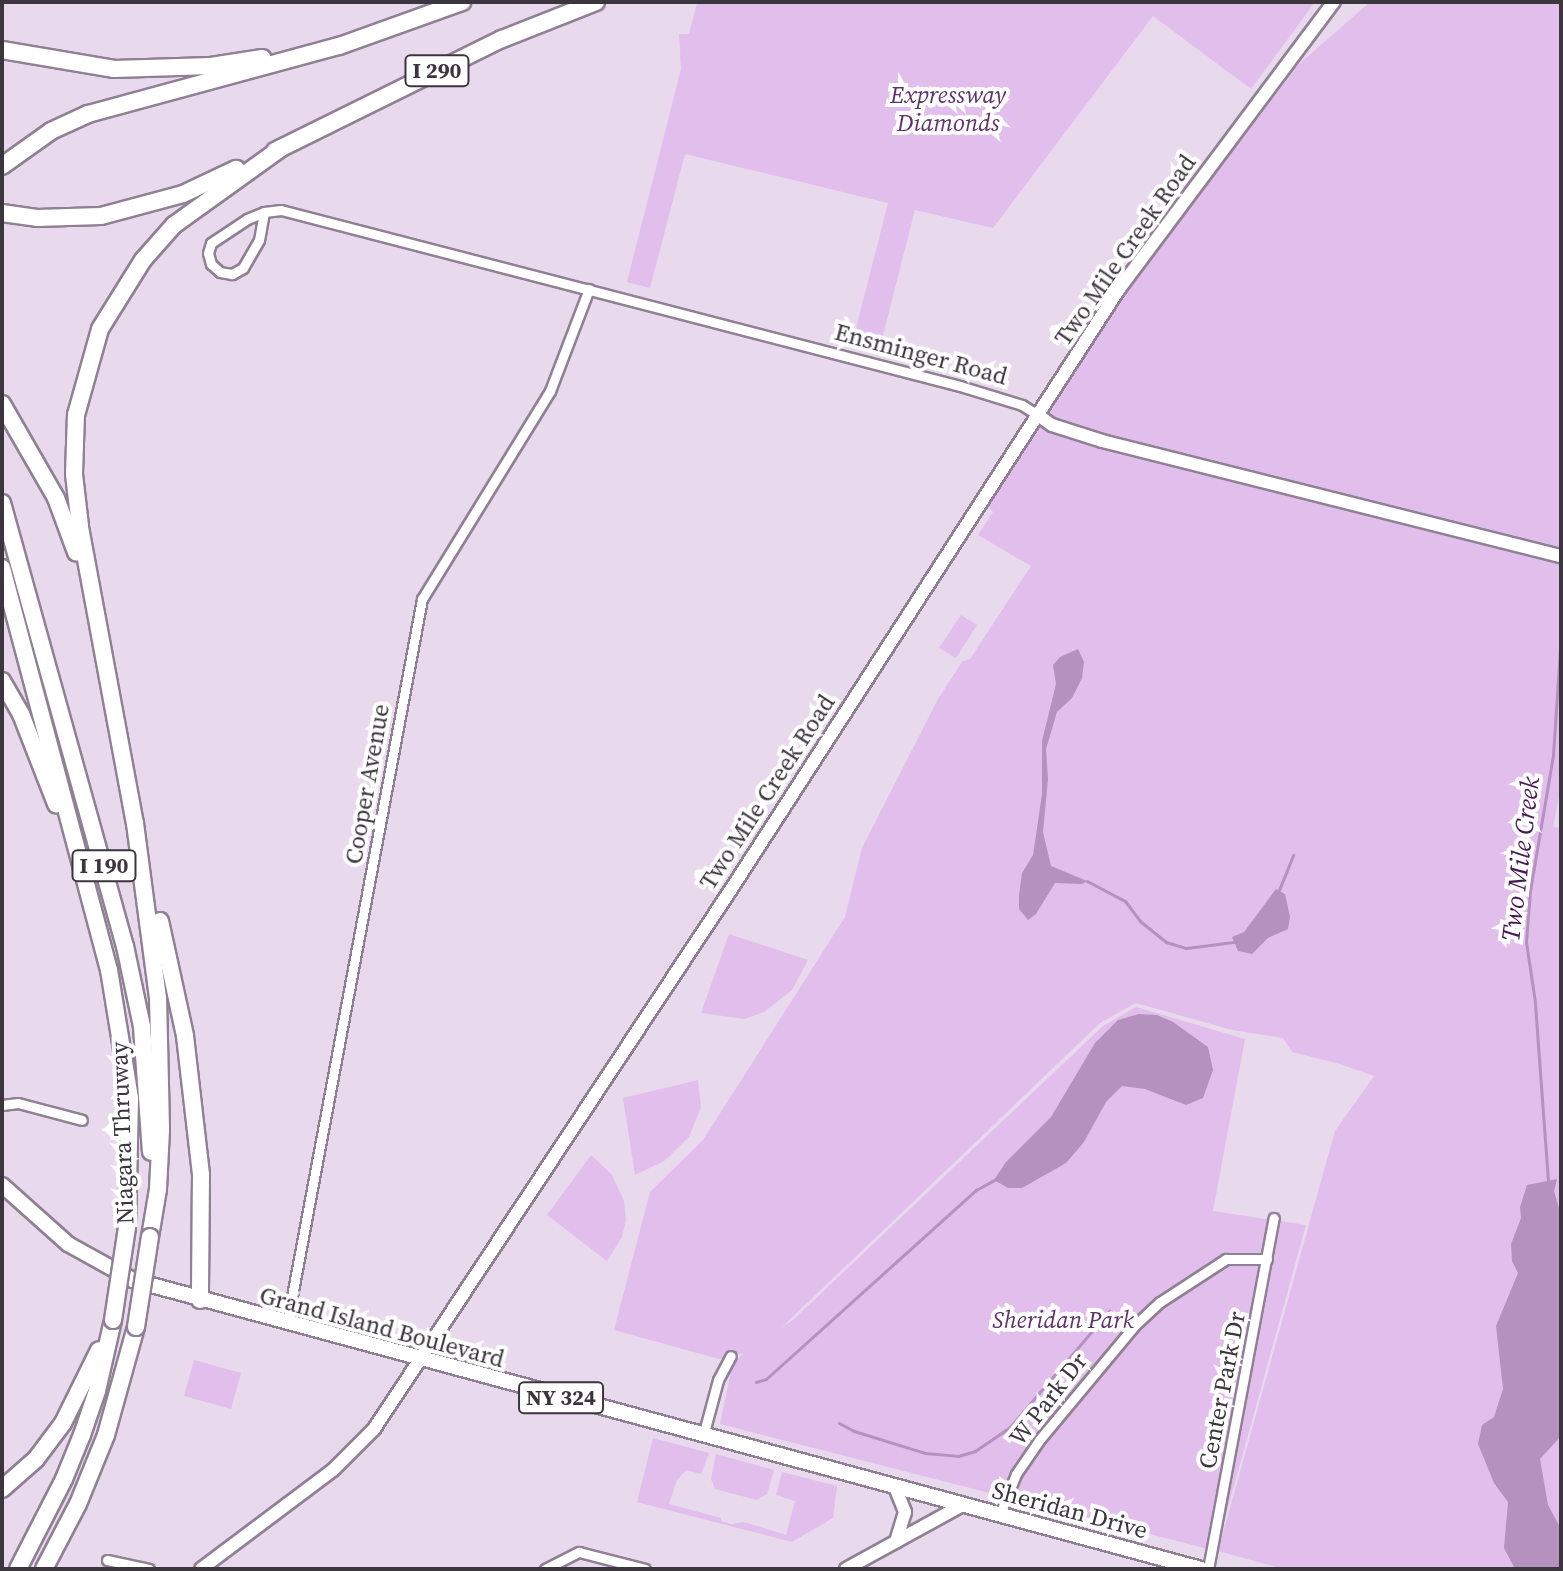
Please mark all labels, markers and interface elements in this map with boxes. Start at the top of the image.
road number: I 290 [403,53,471,89]
park label: Expressway Diamonds [890,81,1006,137]
street label: Two Mile Creek Road [1048,149,1202,351]
street label: Ensminger Road [832,317,1010,391]
street label: Two Mile Creek Road [693,689,841,895]
street label: Cooper Avenue [339,702,395,866]
water label: Two Mile Creek [1495,775,1547,943]
road number: I 190 [70,848,138,884]
street label: Niagara Thruway [104,1041,140,1225]
street label: Grand Island Boulevard [257,1280,507,1374]
park label: Sheridan Park [992,1306,1134,1334]
street label: Center Park Dr [1193,1309,1251,1471]
street label: W Park Dr [1003,1347,1093,1451]
road number: NY 324 [517,1380,605,1416]
street label: Sheridan Drive [989,1475,1151,1545]

